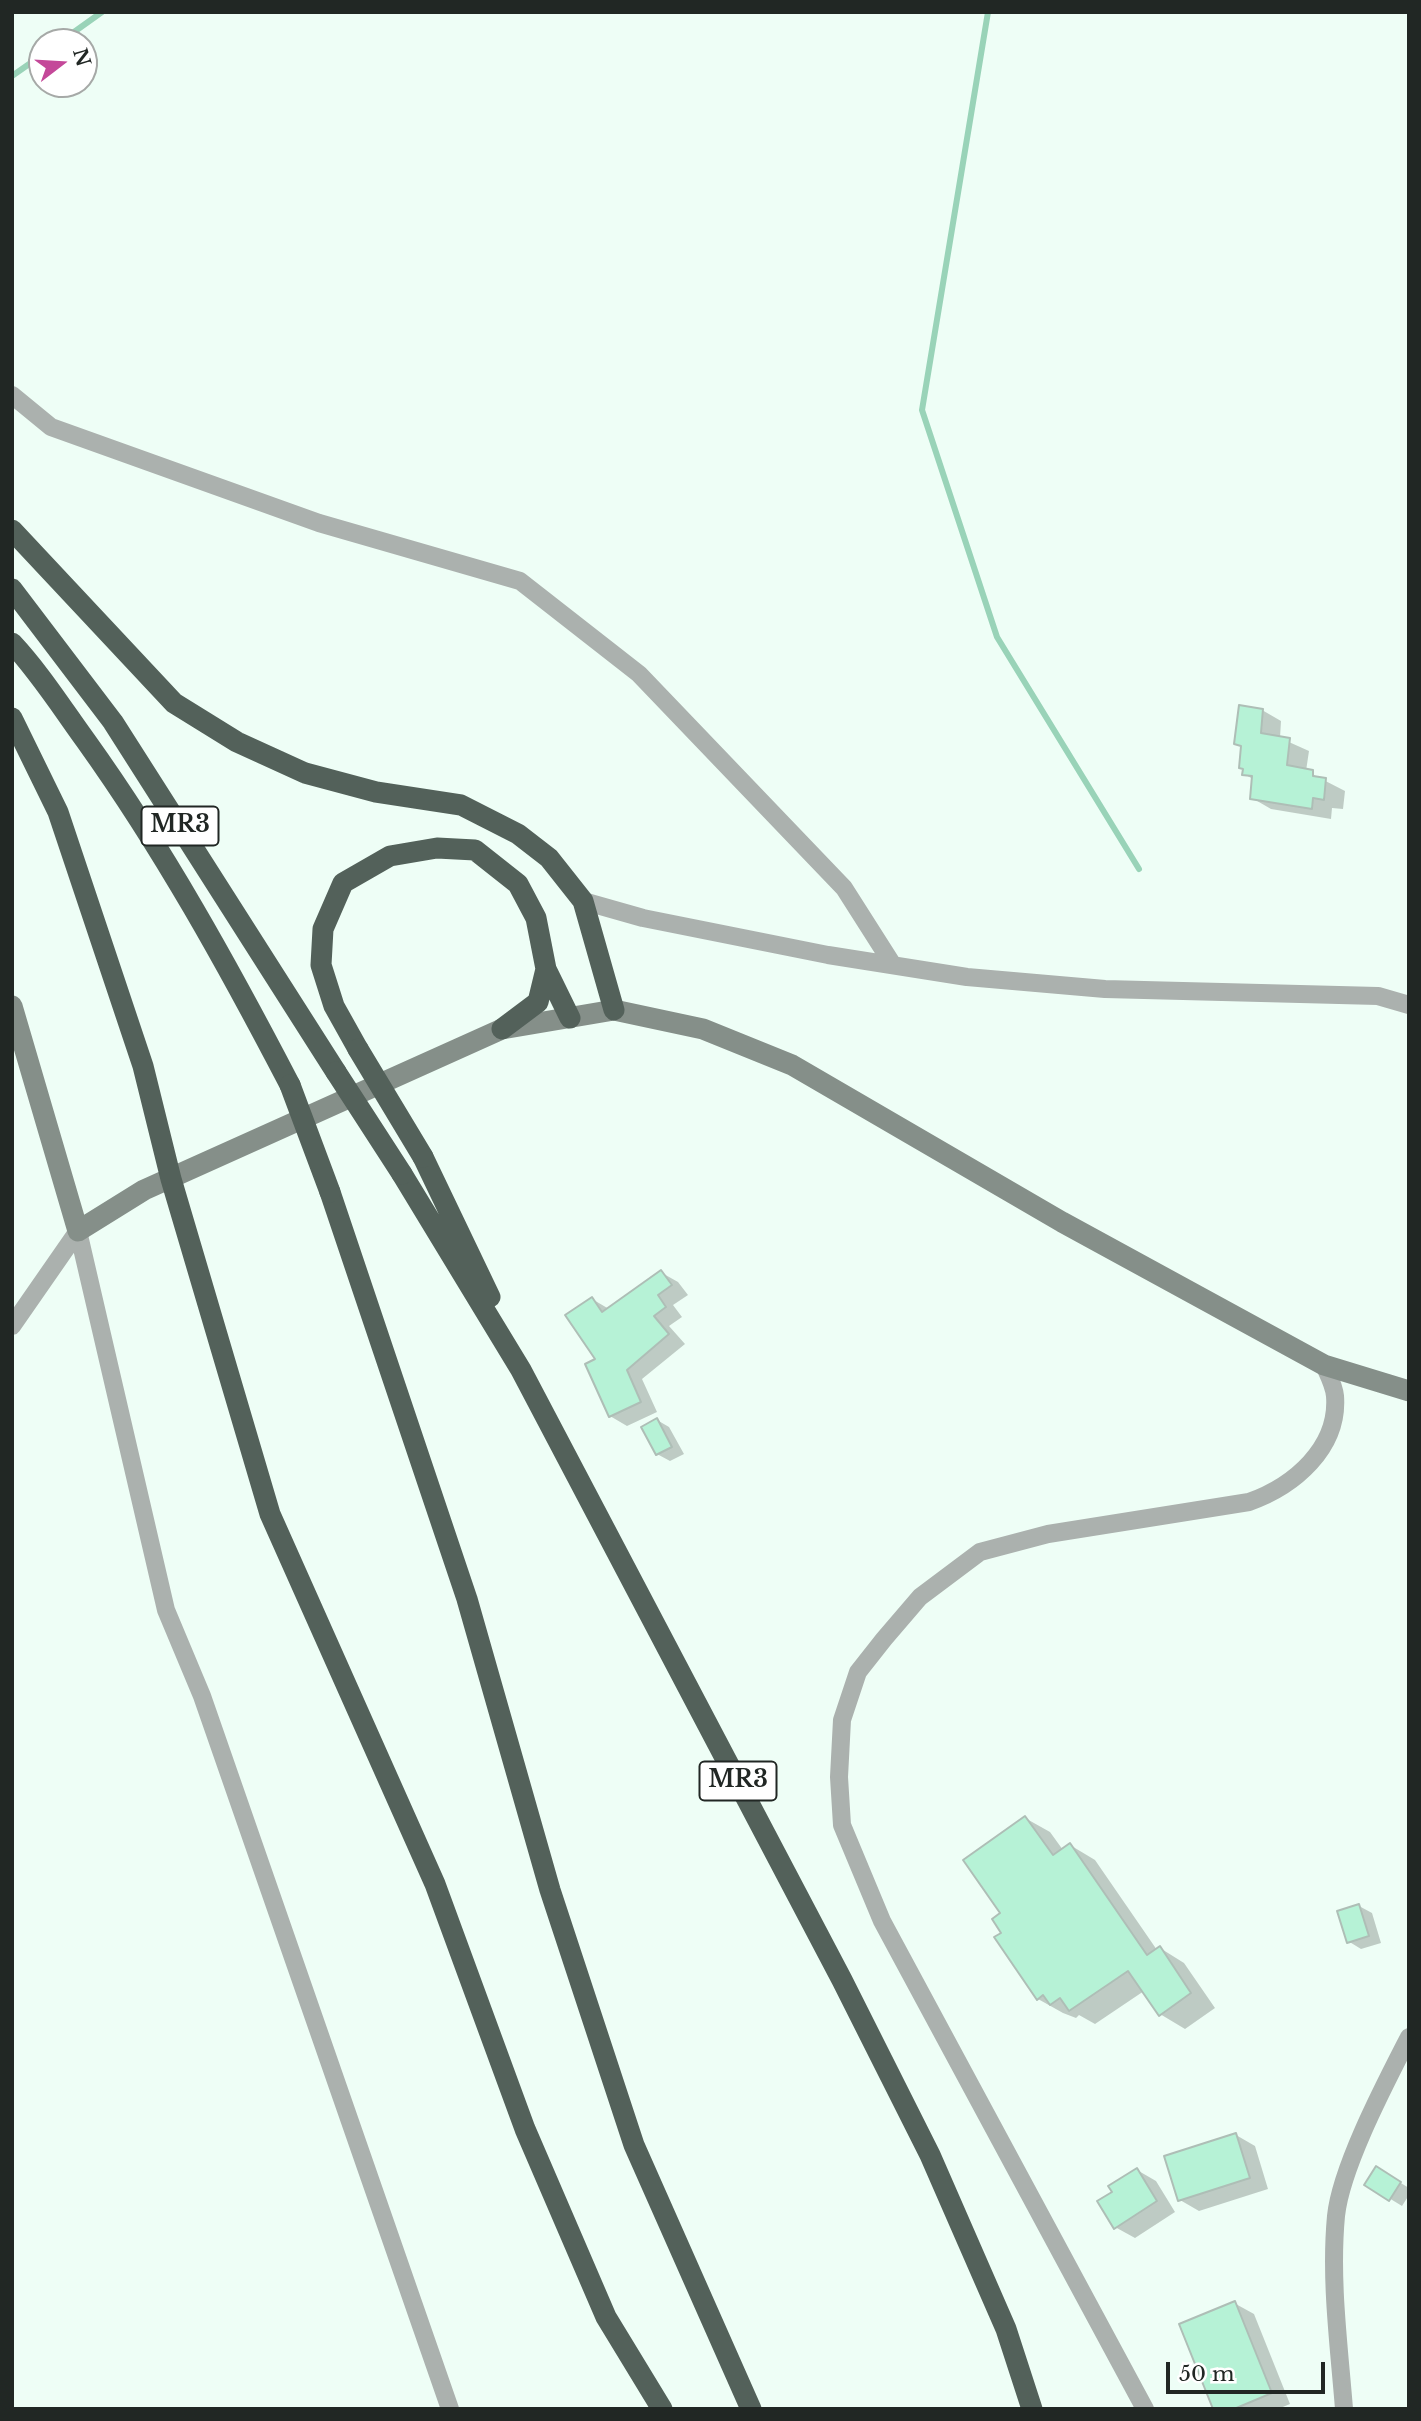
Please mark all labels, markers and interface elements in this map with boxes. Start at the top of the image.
north arrow [28,28,98,98]
text: N [68,45,95,69]
road number: MR3 [142,806,218,846]
road number: MR3 [700,1762,776,1800]
scale bar [1169,2348,1328,2392]
text: 50 m [1179,2361,1234,2387]

